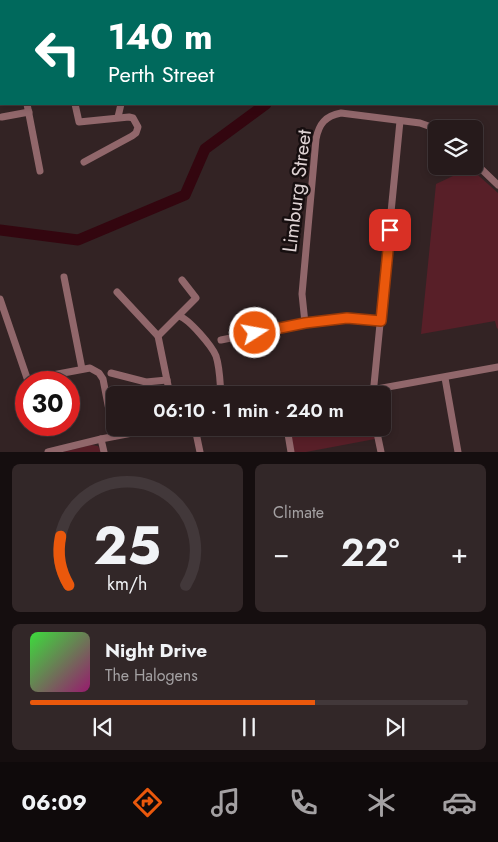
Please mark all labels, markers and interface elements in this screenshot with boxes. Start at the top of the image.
text: 140 m [108,12,213,62]
icon: left [25,20,90,85]
text: Perth Street [108,58,214,90]
map controls [428,120,483,175]
button: layers [428,120,483,175]
street label: Limburg Street [275,128,319,254]
pin [369,209,411,251]
icon: arrive [376,216,404,244]
position arrow [228,306,280,358]
speed limit sign: 30 [15,371,80,436]
text: 06:10 · 1 min · 240 m [153,397,344,424]
text: Climate [273,501,324,524]
text: 25 [94,508,161,584]
text: 22° [341,525,400,580]
text: − [273,533,290,574]
text: + [451,533,468,574]
text: km/h [107,571,148,597]
text: Night Drive [105,637,207,664]
text: The Halogens [105,664,198,687]
icon: previous [89,713,117,741]
icon: pause [235,713,263,741]
icon: next [381,713,409,741]
icon: directions [130,785,165,820]
icon: music [208,785,243,820]
icon: phone [286,785,321,820]
icon: climate [364,785,399,820]
icon: car [442,785,477,820]
text: 06:09 [21,786,87,818]

